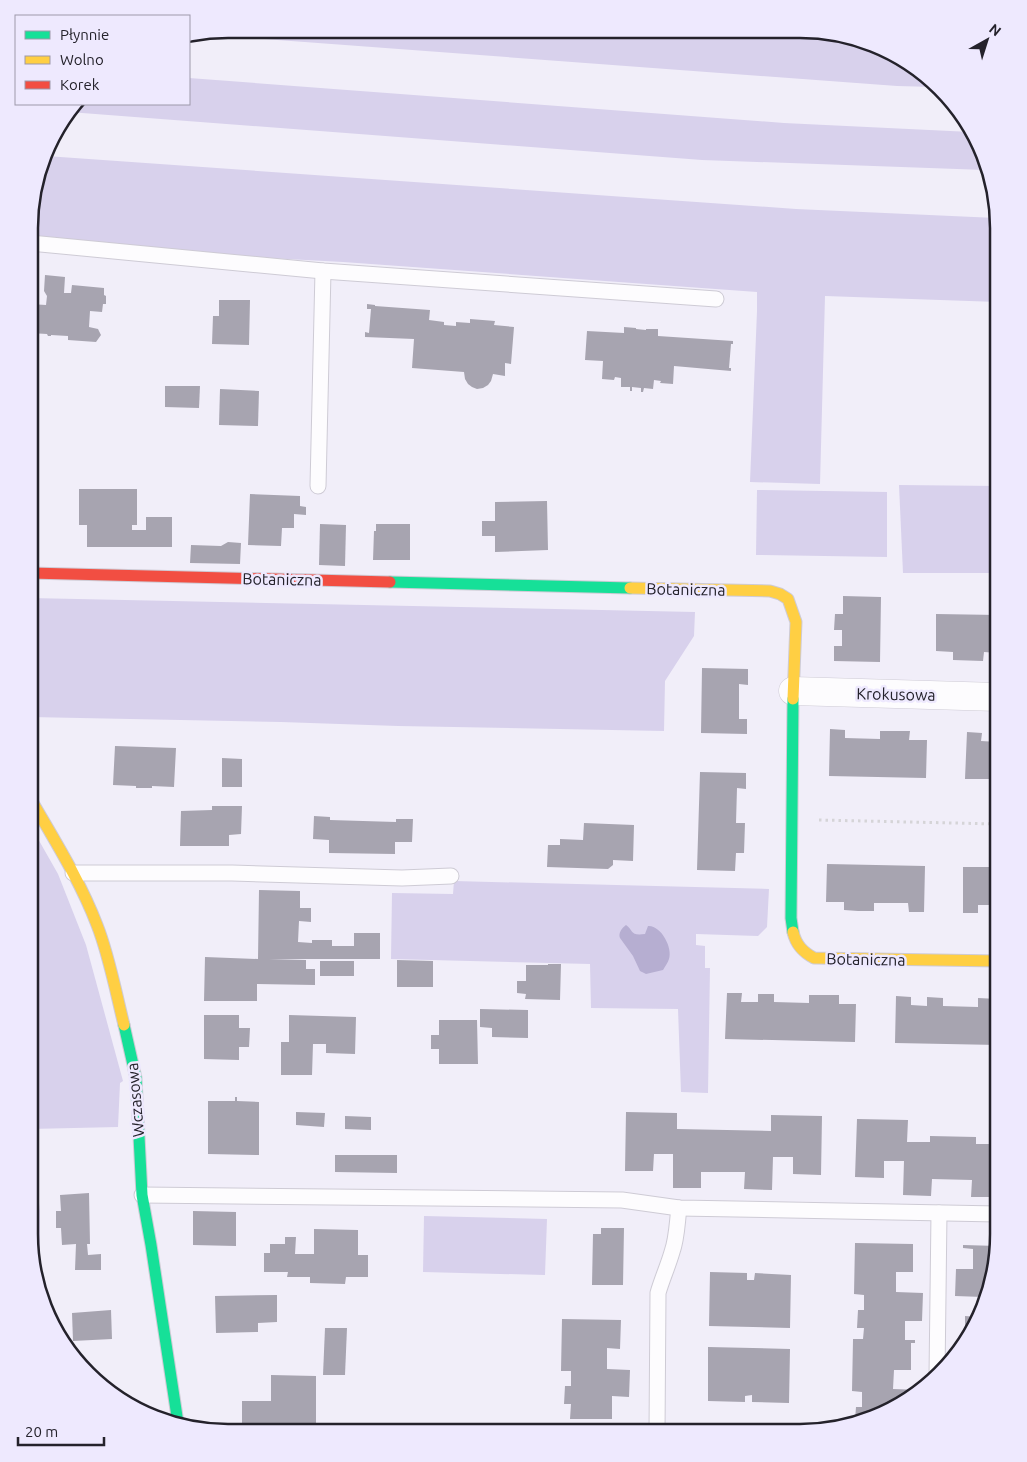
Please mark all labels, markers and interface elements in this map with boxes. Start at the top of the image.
legend [15,15,190,105]
north arrow [962,15,1012,65]
text: N [986,20,1004,39]
text: Płynnie [60,26,109,43]
text: Wolno [60,51,104,68]
text: Korek [60,76,100,93]
street label: Botaniczna [242,569,322,589]
street label: Botaniczna [646,579,726,599]
street label: Krokusowa [856,684,936,704]
street label: Botaniczna [826,949,906,969]
street label: Wczasowa [123,1062,147,1138]
scale bar [18,1414,104,1446]
text: 20 m [25,1423,58,1440]

